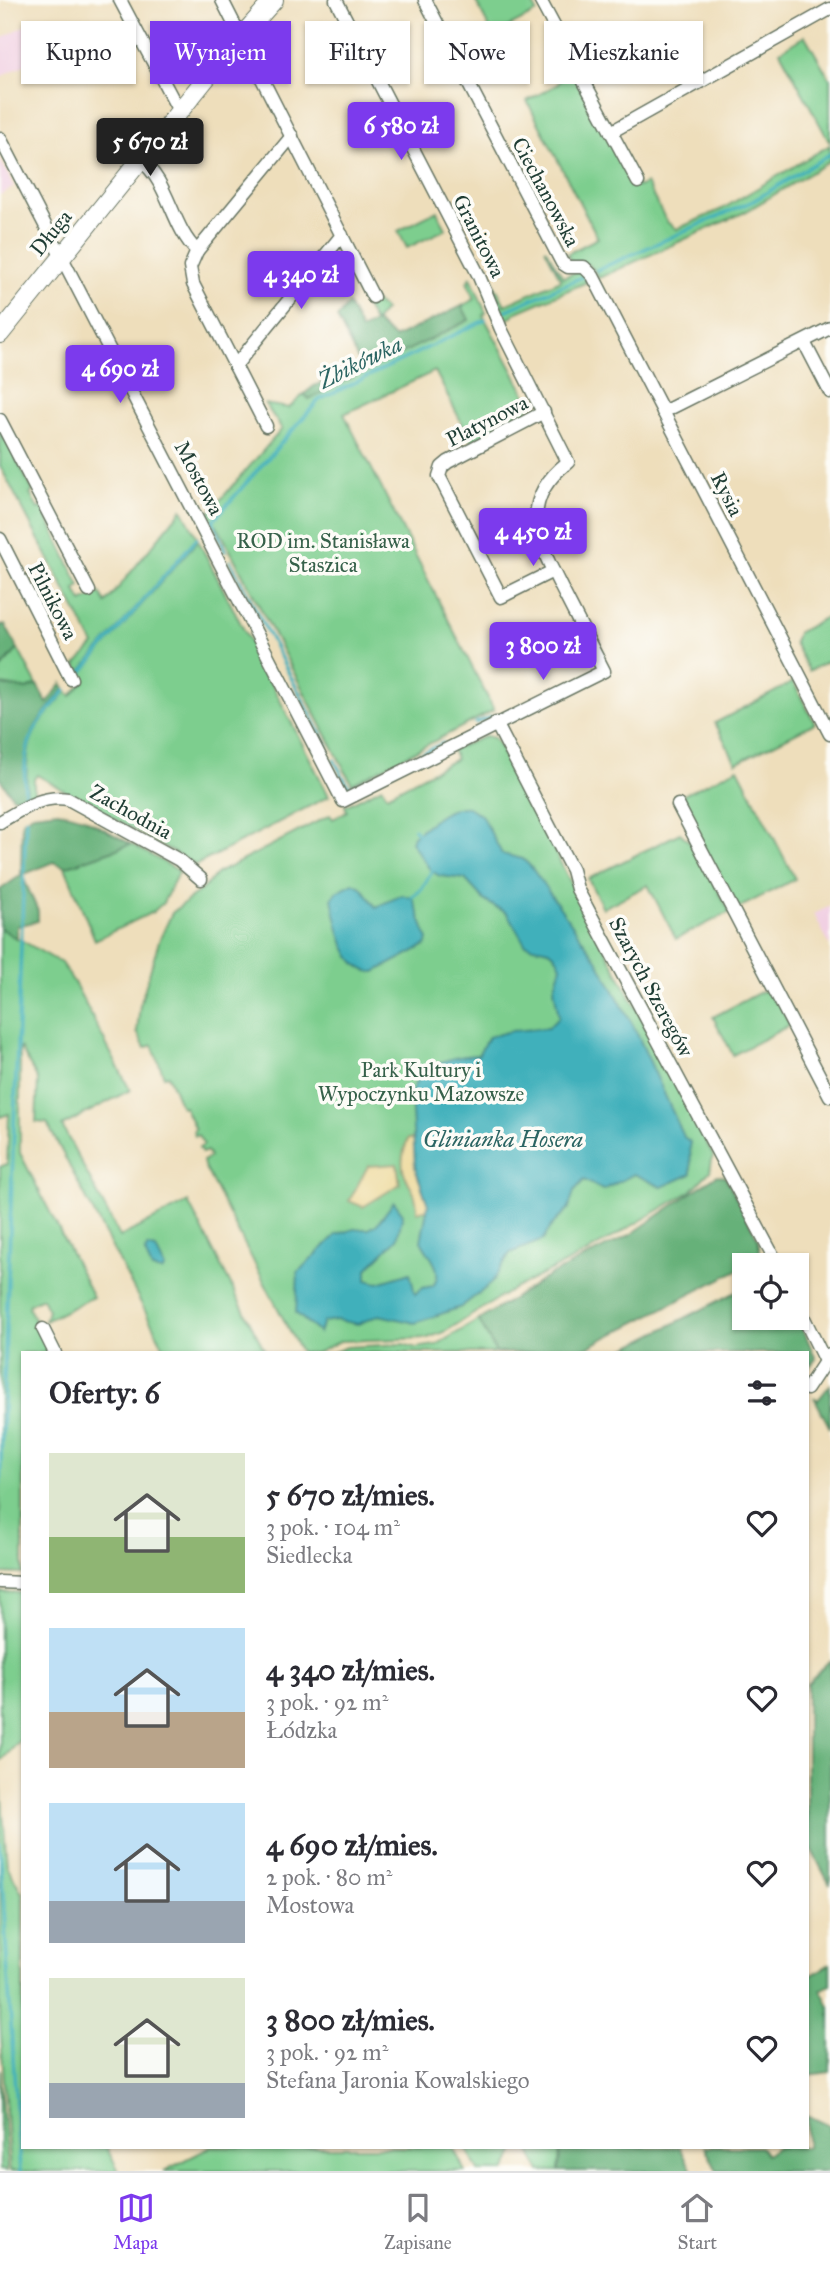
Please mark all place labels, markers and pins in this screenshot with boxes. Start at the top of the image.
pin: 6 580 zł [329,102,473,162]
pin: 5 670 zł [78,118,222,178]
pin: 4 340 zł [229,252,373,311]
pin: 4 690 zł [48,346,192,405]
pin: 4 450 zł [461,508,605,568]
pin: 3 800 zł [471,622,615,682]

